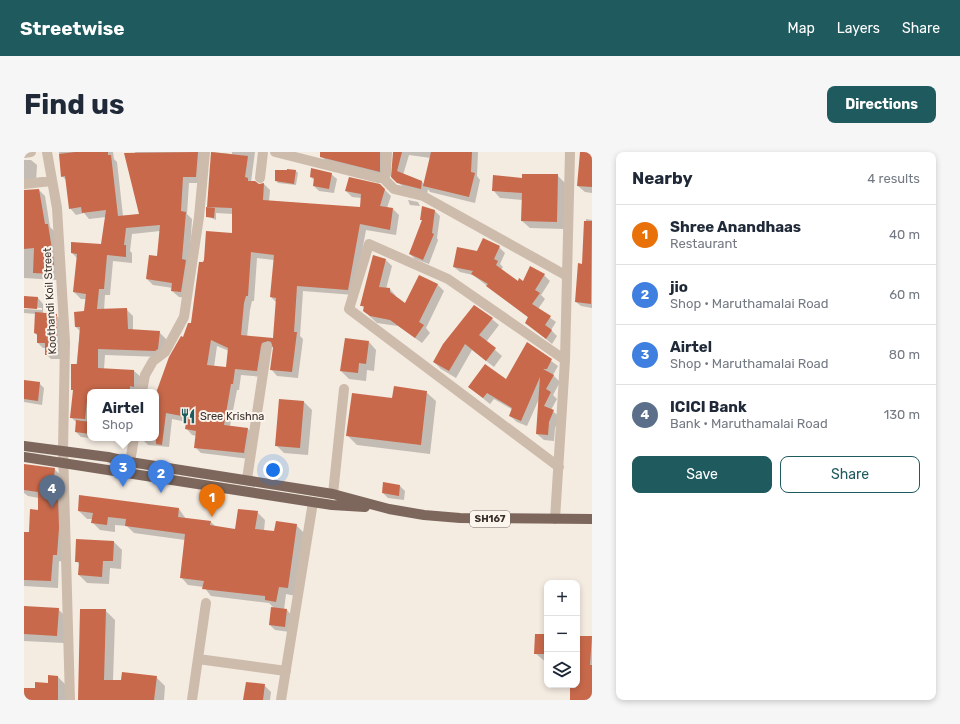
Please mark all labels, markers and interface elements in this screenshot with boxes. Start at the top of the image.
text: Streetwise [20,17,125,40]
text: Map [788,20,815,37]
text: Layers [837,20,880,37]
text: Share [902,20,940,37]
button: Directions [827,86,936,123]
text: Find us [24,88,124,121]
text: Nearby [632,168,693,188]
text: 4 results [867,171,920,186]
text: Shree Anandhaas [670,218,801,236]
text: 1 [642,227,648,242]
text: 40 m [889,227,920,242]
text: Restaurant [670,236,737,251]
street label: Koothandi Koil Street [41,247,59,355]
text: jio [670,278,688,296]
text: 2 [641,287,649,302]
text: 60 m [889,287,920,302]
text: Shop · Maruthamalai Road [670,296,829,311]
text: Airtel [670,338,712,356]
text: 3 [641,347,649,362]
text: 80 m [889,347,920,362]
text: Shop · Maruthamalai Road [670,356,829,371]
popup [87,389,159,441]
text: ICICI Bank [670,398,747,416]
text: Airtel [102,399,144,417]
restaurant icon: Sree Krishna [179,407,197,425]
text: 4 [641,407,649,422]
text: 130 m [884,407,920,422]
place label: Sree Krishna [200,410,264,423]
text: Bank · Maruthamalai Road [670,416,828,431]
text: Shop [102,417,133,432]
pin: 3 [110,454,136,487]
button: Save [632,456,772,493]
button: Share [780,456,920,493]
pin: 2 [148,460,174,493]
your location [263,460,283,480]
pin: 4 [39,475,65,508]
pin: 1 [199,484,225,517]
road number: SH167 [470,511,510,527]
map controls [544,580,580,688]
button: + [544,580,580,616]
button: − [544,616,580,652]
button: layers [544,652,580,688]

